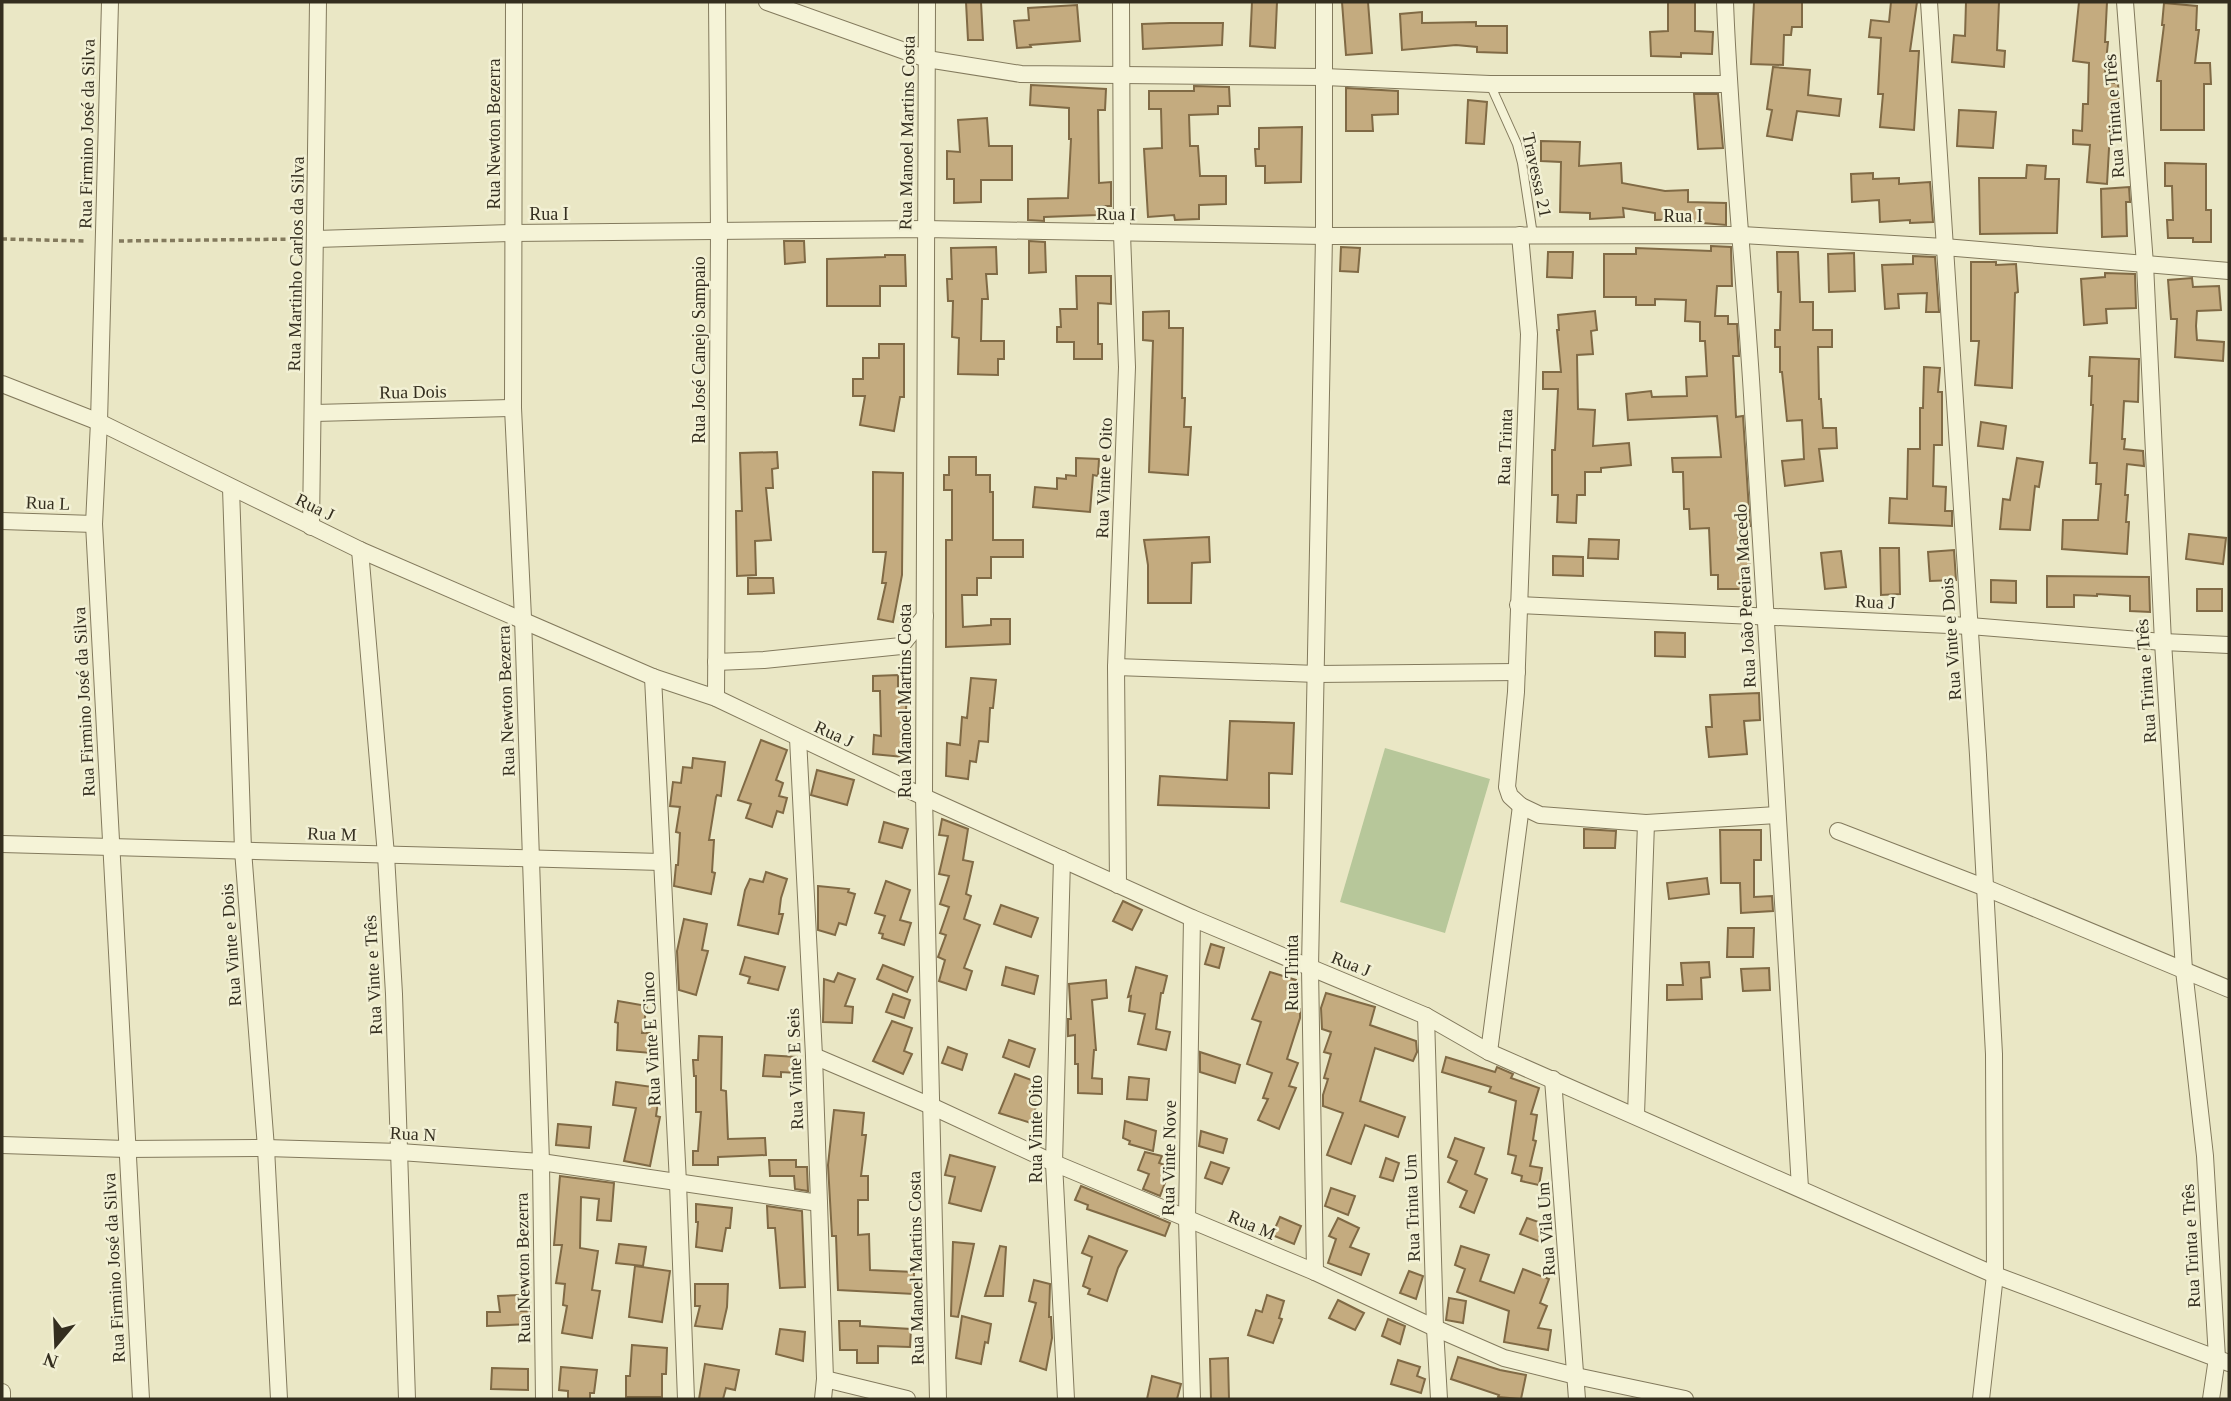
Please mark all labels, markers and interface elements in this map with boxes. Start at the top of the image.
street label: Rua Manoel Martins Costa [895,36,919,230]
street label: Rua Firmino José da Silva [75,39,99,229]
street label: Rua Trinta e Três [2100,53,2128,179]
street label: Rua Newton Bezerra [484,59,504,209]
street label: Travessa 21 [1518,131,1556,219]
street label: Rua Martinho Carlos da Silva [284,156,308,372]
street label: Rua I [529,204,569,224]
street label: Rua I [1096,204,1136,224]
street label: Rua I [1663,206,1703,226]
street label: Rua José Canejo Sampaio [689,256,709,444]
street label: Rua Dois [379,381,447,403]
street label: Rua Trinta [1494,408,1516,486]
street label: Rua Vinte e Oito [1092,417,1116,539]
street label: Rua J [292,489,338,525]
street label: Rua L [25,492,71,514]
street label: Rua João Pereira Macedo [1730,503,1760,689]
street label: Rua Vinte e Dois [1937,577,1965,701]
street label: Rua J [1854,591,1896,613]
street label: Rua Manoel Martins Costa [895,604,915,798]
street label: Rua Firmino José da Silva [69,607,99,797]
street label: Rua Trinta e Três [2132,618,2160,744]
street label: Rua Newton Bezerra [493,625,519,777]
street label: Rua J [811,716,857,752]
street label: Rua M [307,823,357,845]
street label: Rua Vinte e Dois [217,883,245,1007]
street label: Rua Vinte e Três [360,915,386,1035]
street label: Rua Trinta [1282,935,1302,1011]
street label: Rua J [1328,947,1374,981]
street label: Rua Vinte E Cinco [637,971,665,1107]
street label: Rua Vinte E Seis [783,1008,807,1130]
street label: Rua Vinte Oito [1026,1075,1046,1183]
street label: Rua Vinte Nove [1158,1100,1180,1216]
street label: Rua N [389,1123,437,1145]
street label: Rua Trinta Um [1400,1154,1424,1262]
street label: Rua Manoel Martins Costa [904,1171,928,1365]
street label: Rua Firmino José da Silva [99,1173,129,1363]
street label: Rua Vila Um [1533,1181,1559,1277]
street label: Rua Trinta e Três [2178,1183,2204,1309]
street label: Rua Newton Bezerra [512,1192,534,1344]
street label: Rua M [1225,1206,1279,1244]
north arrow [21,1310,91,1380]
text: N [40,1348,61,1373]

